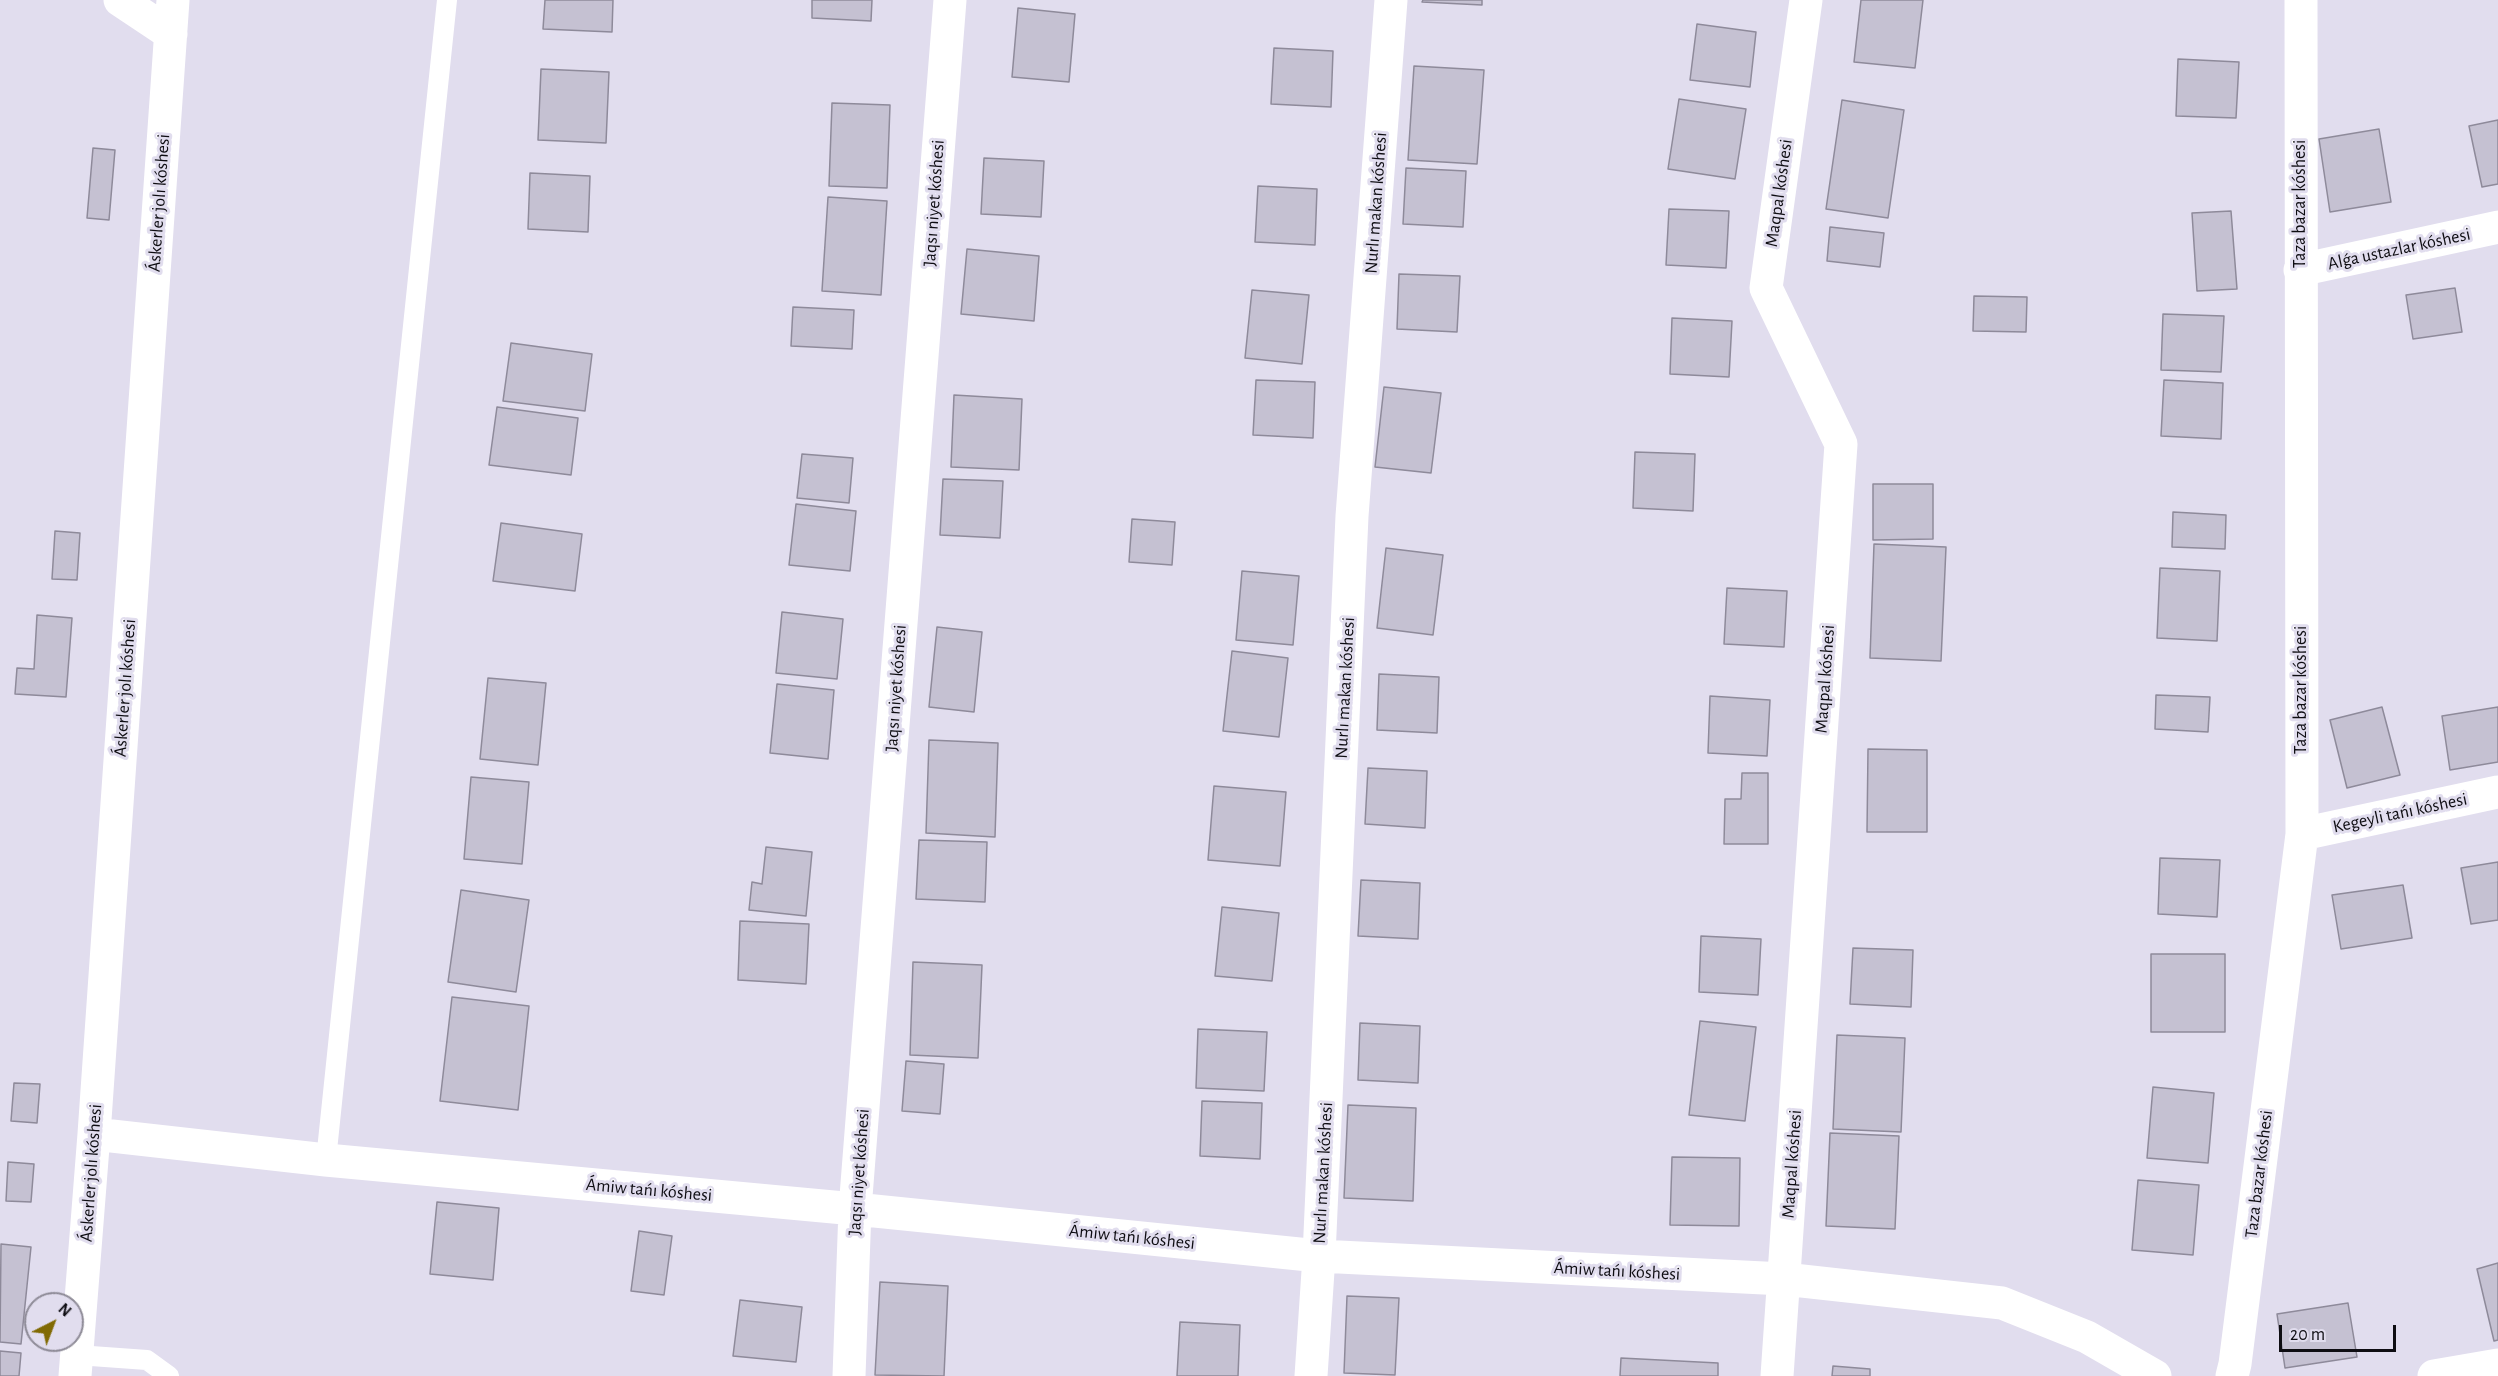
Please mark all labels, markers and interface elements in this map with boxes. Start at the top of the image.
street label: Nurlı makan kóshesi [1360,132,1392,274]
street label: Áskerler jolı kóshesi [143,133,175,273]
street label: Maqpal kóshesi [1761,138,1797,248]
street label: Jaqsı niyet kóshesi [919,139,949,267]
street label: Taza bazar kóshesi [2289,140,2311,268]
street label: Alǵa ustazlar kóshesi [2326,223,2472,275]
street label: Nurlı makan kóshesi [1331,617,1359,759]
street label: Áskerler jolı kóshesi [109,618,141,758]
street label: Jaqsı niyet kóshesi [881,624,911,752]
street label: Maqpal kóshesi [1810,624,1840,734]
street label: Taza bazar kóshesi [2290,626,2312,754]
street label: Kegeyli tańı kóshesi [2331,788,2469,838]
street label: Nurlı makan kóshesi [1309,1102,1337,1244]
street label: Áskerler jolı kóshesi [75,1103,107,1243]
street label: Jaqsı niyet kóshesi [844,1108,874,1236]
street label: Maqpal kóshesi [1777,1109,1807,1219]
street label: Taza bazar kóshesi [2240,1109,2278,1239]
street label: Ámiw tańı kóshesi [585,1174,713,1206]
street label: Ámiw tańı kóshesi [1068,1220,1196,1254]
street label: Ámiw tańı kóshesi [1553,1257,1681,1285]
north arrow [24,1292,84,1352]
text: N [55,1300,74,1320]
scale bar [2282,1313,2399,1351]
text: 20 m [2290,1326,2325,1344]

